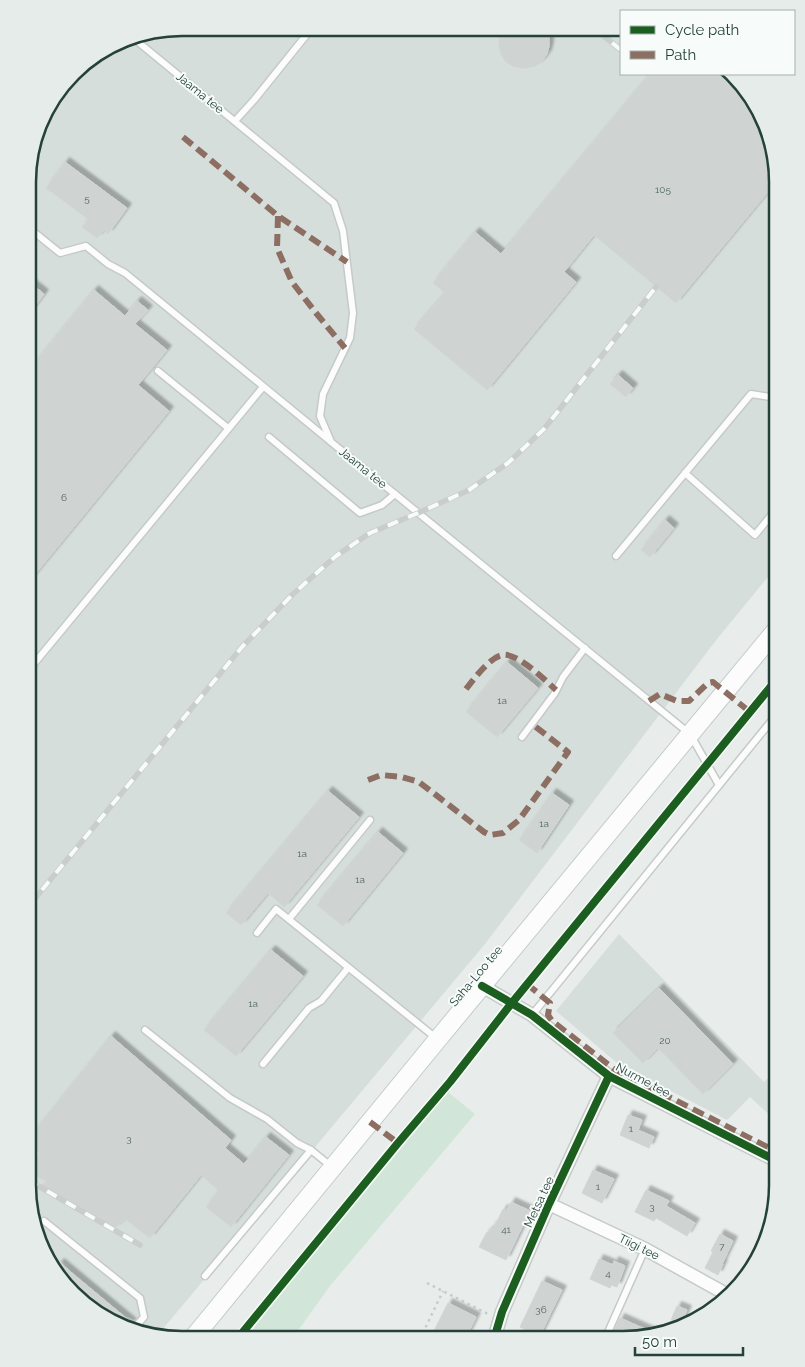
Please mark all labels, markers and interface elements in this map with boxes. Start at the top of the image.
legend [620,10,795,75]
text: Cycle path [665,21,739,39]
text: Path [665,46,696,64]
street label: Jaama tee [173,70,227,116]
house number: 105 [655,184,671,195]
house number: 5 [84,193,90,204]
street label: Jaama tee [336,445,390,491]
house number: 6 [61,492,67,503]
house number: 1a [497,695,507,706]
house number: 1a [539,818,549,829]
house number: 1a [297,848,307,859]
house number: 1a [355,874,365,885]
street label: Saha-Loo tee [447,943,505,1009]
house number: 1a [248,998,258,1009]
house number: 20 [659,1035,671,1046]
street label: Nurme tee [613,1060,673,1100]
house number: 1 [629,1123,634,1134]
house number: 3 [126,1133,132,1144]
street label: Metsa tee [521,1174,557,1230]
house number: 1 [596,1181,601,1192]
house number: 3 [649,1201,655,1212]
house number: 41 [501,1224,512,1235]
street label: Tiigi tee [616,1231,662,1263]
house number: 7 [719,1241,725,1252]
house number: 4 [605,1268,611,1279]
house number: 36 [535,1304,547,1315]
scale bar [635,1324,742,1356]
text: 50 m [642,1333,677,1351]

